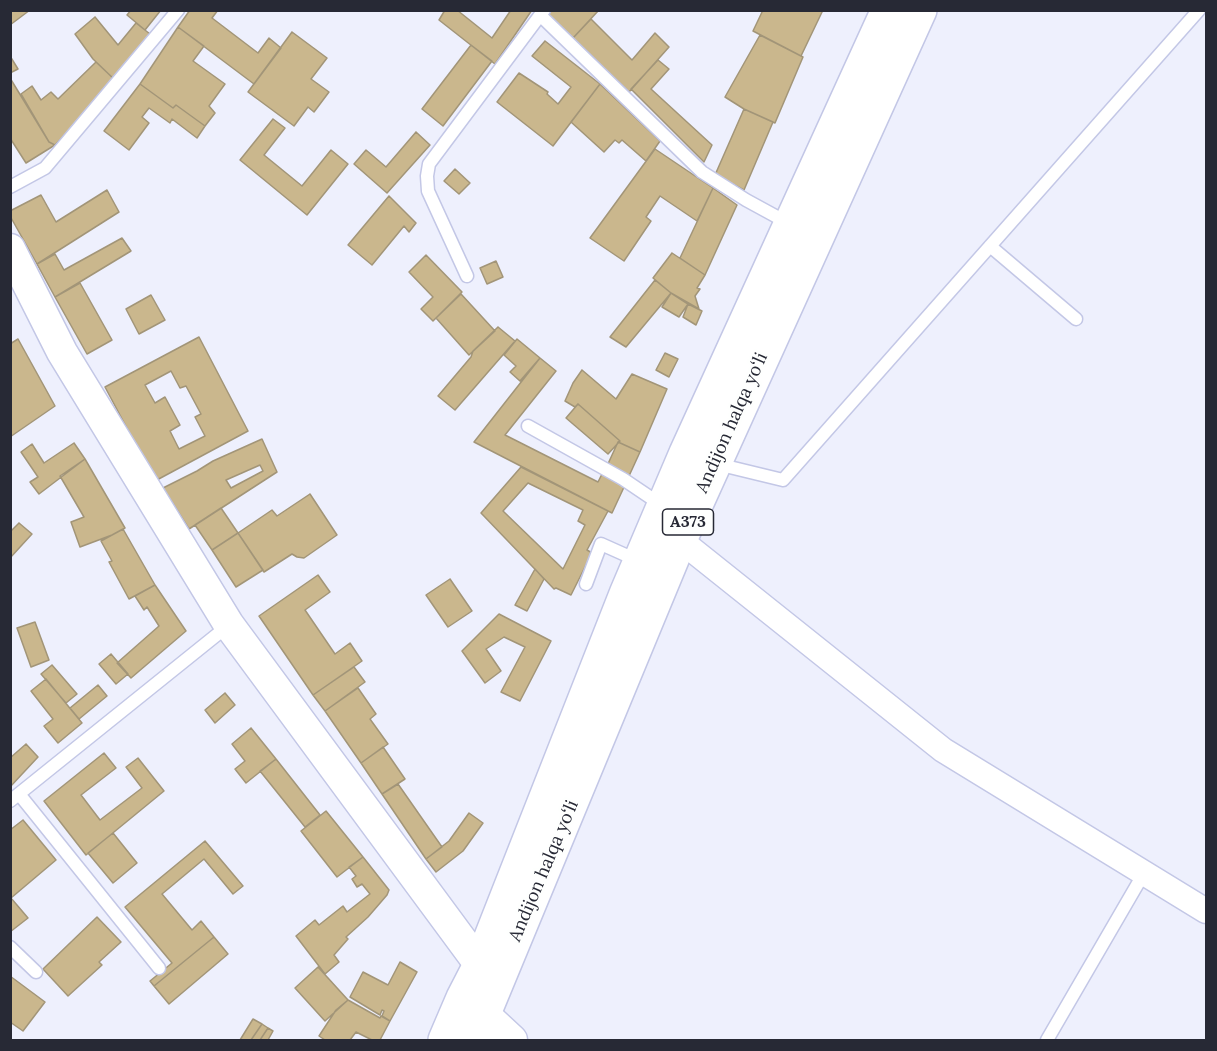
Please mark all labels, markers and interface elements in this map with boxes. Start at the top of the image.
street label: Andijon halqa yo‘li [691,349,773,497]
road number: A373 [662,509,714,535]
street label: Andijon halqa yo‘li [504,797,584,945]

